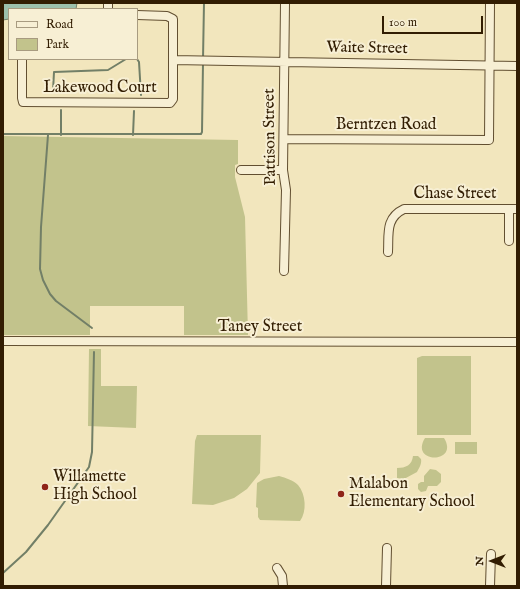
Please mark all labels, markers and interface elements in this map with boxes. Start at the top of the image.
legend [8,8,138,60]
scale bar [384,8,485,34]
text: 100 m [389,15,417,30]
text: Road [46,17,73,32]
text: Park [46,37,69,52]
street label: Waite Street [326,39,408,59]
street label: Lakewood Court [43,79,157,99]
street label: Pattison Street [261,88,281,186]
street label: Berntzen Road [336,116,436,136]
street label: Chase Street [413,185,497,205]
street label: Taney Street [218,318,302,338]
place label: Willamette High School [53,468,137,506]
place label: Malabon Elementary School [349,475,475,513]
marker: Willamette High School [40,482,50,492]
marker: Malabon Elementary School [336,489,346,499]
north arrow [472,541,512,581]
text: N [473,556,487,566]

